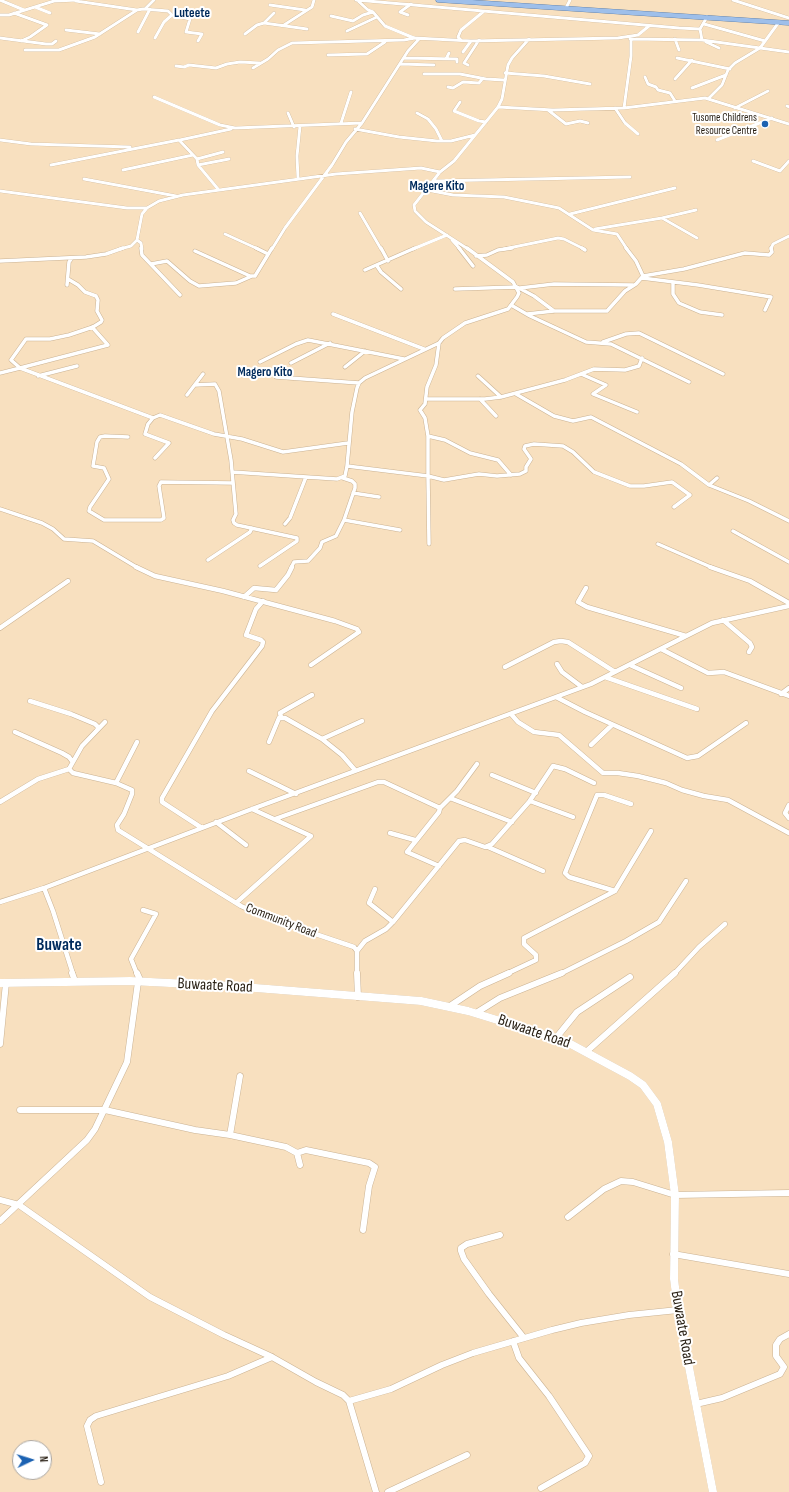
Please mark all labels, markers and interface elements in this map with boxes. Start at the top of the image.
district label: Luteete [174,6,210,22]
place label: Tusome Childrens Resource Centre [692,111,757,137]
marker: Tusome Childrens Resource Centre [760,119,770,129]
district label: Magere Kito [410,179,464,195]
district label: Magero Kito [238,365,292,381]
street label: Community Road [243,900,319,942]
district label: Buwate [36,936,82,956]
street label: Buwaate Road [177,974,253,998]
street label: Buwaate Road [495,1011,573,1053]
street label: Buwaate Road [666,1289,698,1367]
north arrow [12,1440,52,1480]
text: N [37,1456,50,1463]

